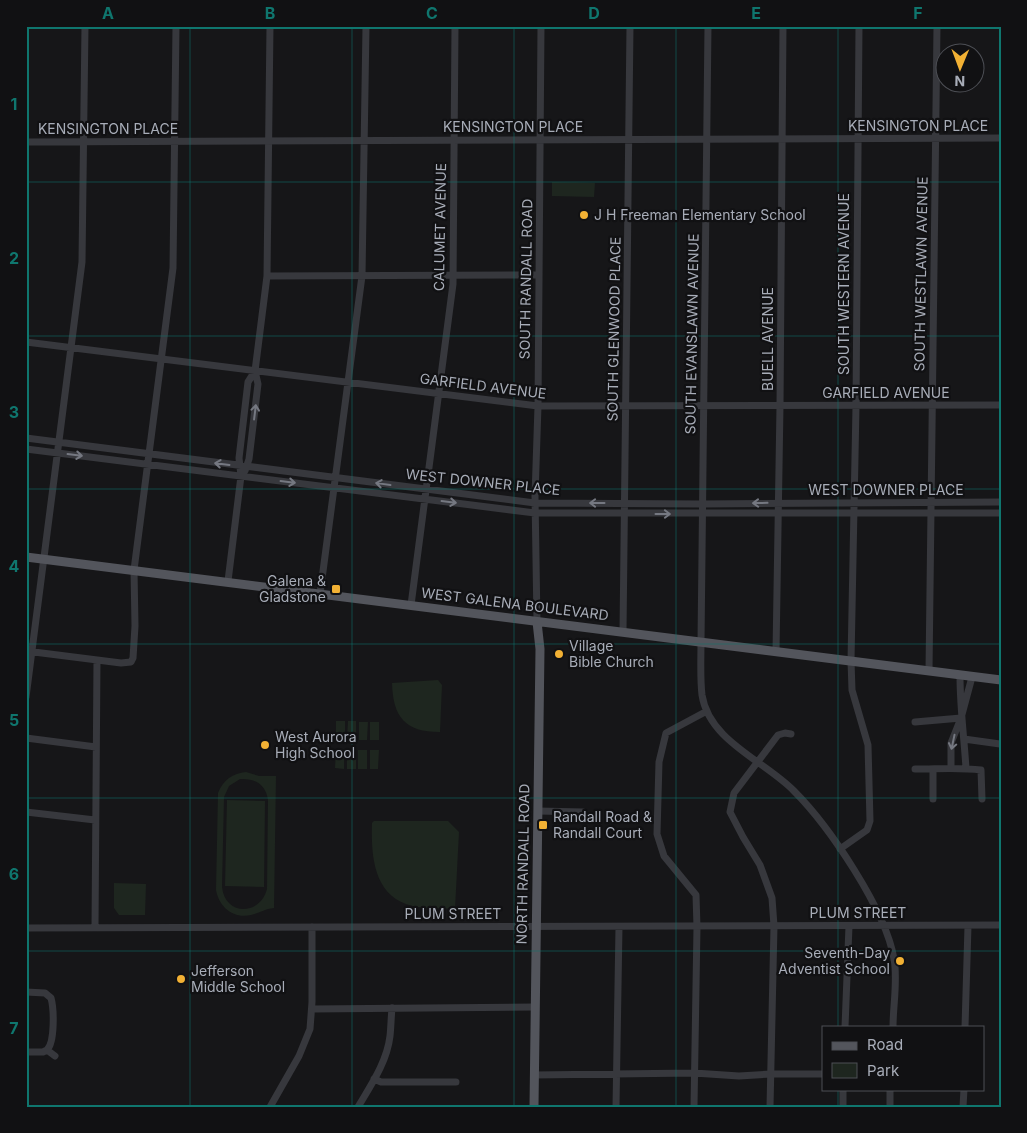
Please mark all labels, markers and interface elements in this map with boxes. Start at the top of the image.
text: A [102,3,114,23]
text: B [265,3,275,23]
text: C [426,3,438,23]
text: D [588,3,600,23]
text: E [751,3,761,23]
text: F [913,3,923,23]
north arrow [934,42,984,92]
text: N [954,73,965,90]
text: 1 [11,94,17,114]
street label: KENSINGTON PLACE [848,117,988,134]
street label: KENSINGTON PLACE [443,118,583,135]
street label: KENSINGTON PLACE [38,120,178,137]
street label: CALUMET AVENUE [430,163,449,291]
street label: SOUTH WESTLAWN AVENUE [910,176,931,372]
street label: SOUTH WESTERN AVENUE [835,193,852,375]
street label: SOUTH RANDALL ROAD [516,198,535,360]
place label: J H Freeman Elementary School [594,206,806,223]
marker: J H Freeman Elementary School [578,209,590,221]
street label: SOUTH EVANSLAWN AVENUE [681,233,702,435]
street label: SOUTH GLENWOOD PLACE [603,236,624,421]
text: 2 [9,248,19,268]
street label: BUELL AVENUE [759,287,776,391]
street label: GARFIELD AVENUE [419,369,547,402]
street label: GARFIELD AVENUE [822,384,950,401]
text: 3 [9,402,19,422]
one-way arrow [250,405,260,421]
one-way arrow [66,450,82,460]
one-way arrow [214,458,230,468]
street label: WEST DOWNER PLACE [405,465,561,498]
one-way arrow [280,478,296,488]
one-way arrow [376,478,392,488]
street label: WEST DOWNER PLACE [808,481,964,498]
one-way arrow [441,497,457,507]
one-way arrow [589,498,606,508]
one-way arrow [752,498,768,508]
one-way arrow [655,509,671,519]
text: 4 [9,556,20,576]
place label: Galena & Gladstone [259,572,326,605]
marker: Galena & Gladstone [330,583,342,595]
street label: WEST GALENA BOULEVARD [420,584,610,623]
place label: Village Bible Church [569,637,654,670]
marker: Village Bible Church [553,648,565,660]
text: 5 [9,710,19,730]
place label: West Aurora High School [275,728,357,761]
one-way arrow [948,734,957,750]
marker: West Aurora High School [259,739,271,751]
street label: NORTH RANDALL ROAD [513,783,532,945]
place label: Randall Road & Randall Court [553,808,652,841]
marker: Randall Road & Randall Court [537,819,549,831]
text: 6 [9,864,19,884]
street label: PLUM STREET [810,904,906,921]
street label: PLUM STREET [405,905,501,922]
place label: Seventh-Day Adventist School [778,944,890,977]
marker: Seventh-Day Adventist School [894,955,906,967]
place label: Jefferson Middle School [191,962,285,995]
marker: Jefferson Middle School [175,973,187,985]
text: 7 [9,1018,19,1038]
legend [822,1026,984,1090]
text: Road [867,1035,903,1054]
text: Park [867,1061,900,1080]

